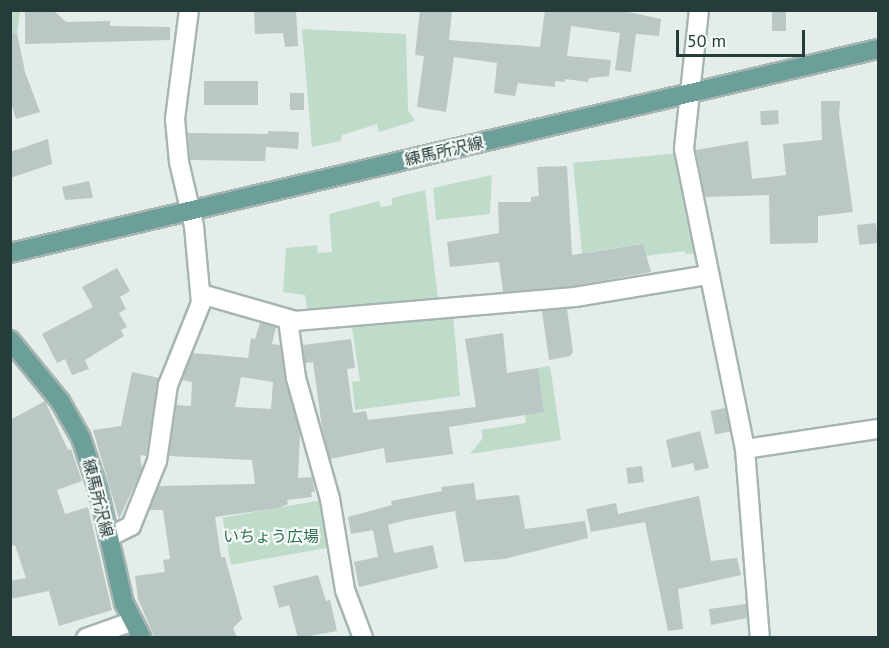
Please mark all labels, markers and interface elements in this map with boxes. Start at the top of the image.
scale bar [679,18,808,56]
text: 50 m [687,29,726,52]
street label: 練馬所沢線 [403,133,485,169]
street label: 練馬所沢線 [79,457,117,539]
park label: いちょう広場 [223,526,319,546]

